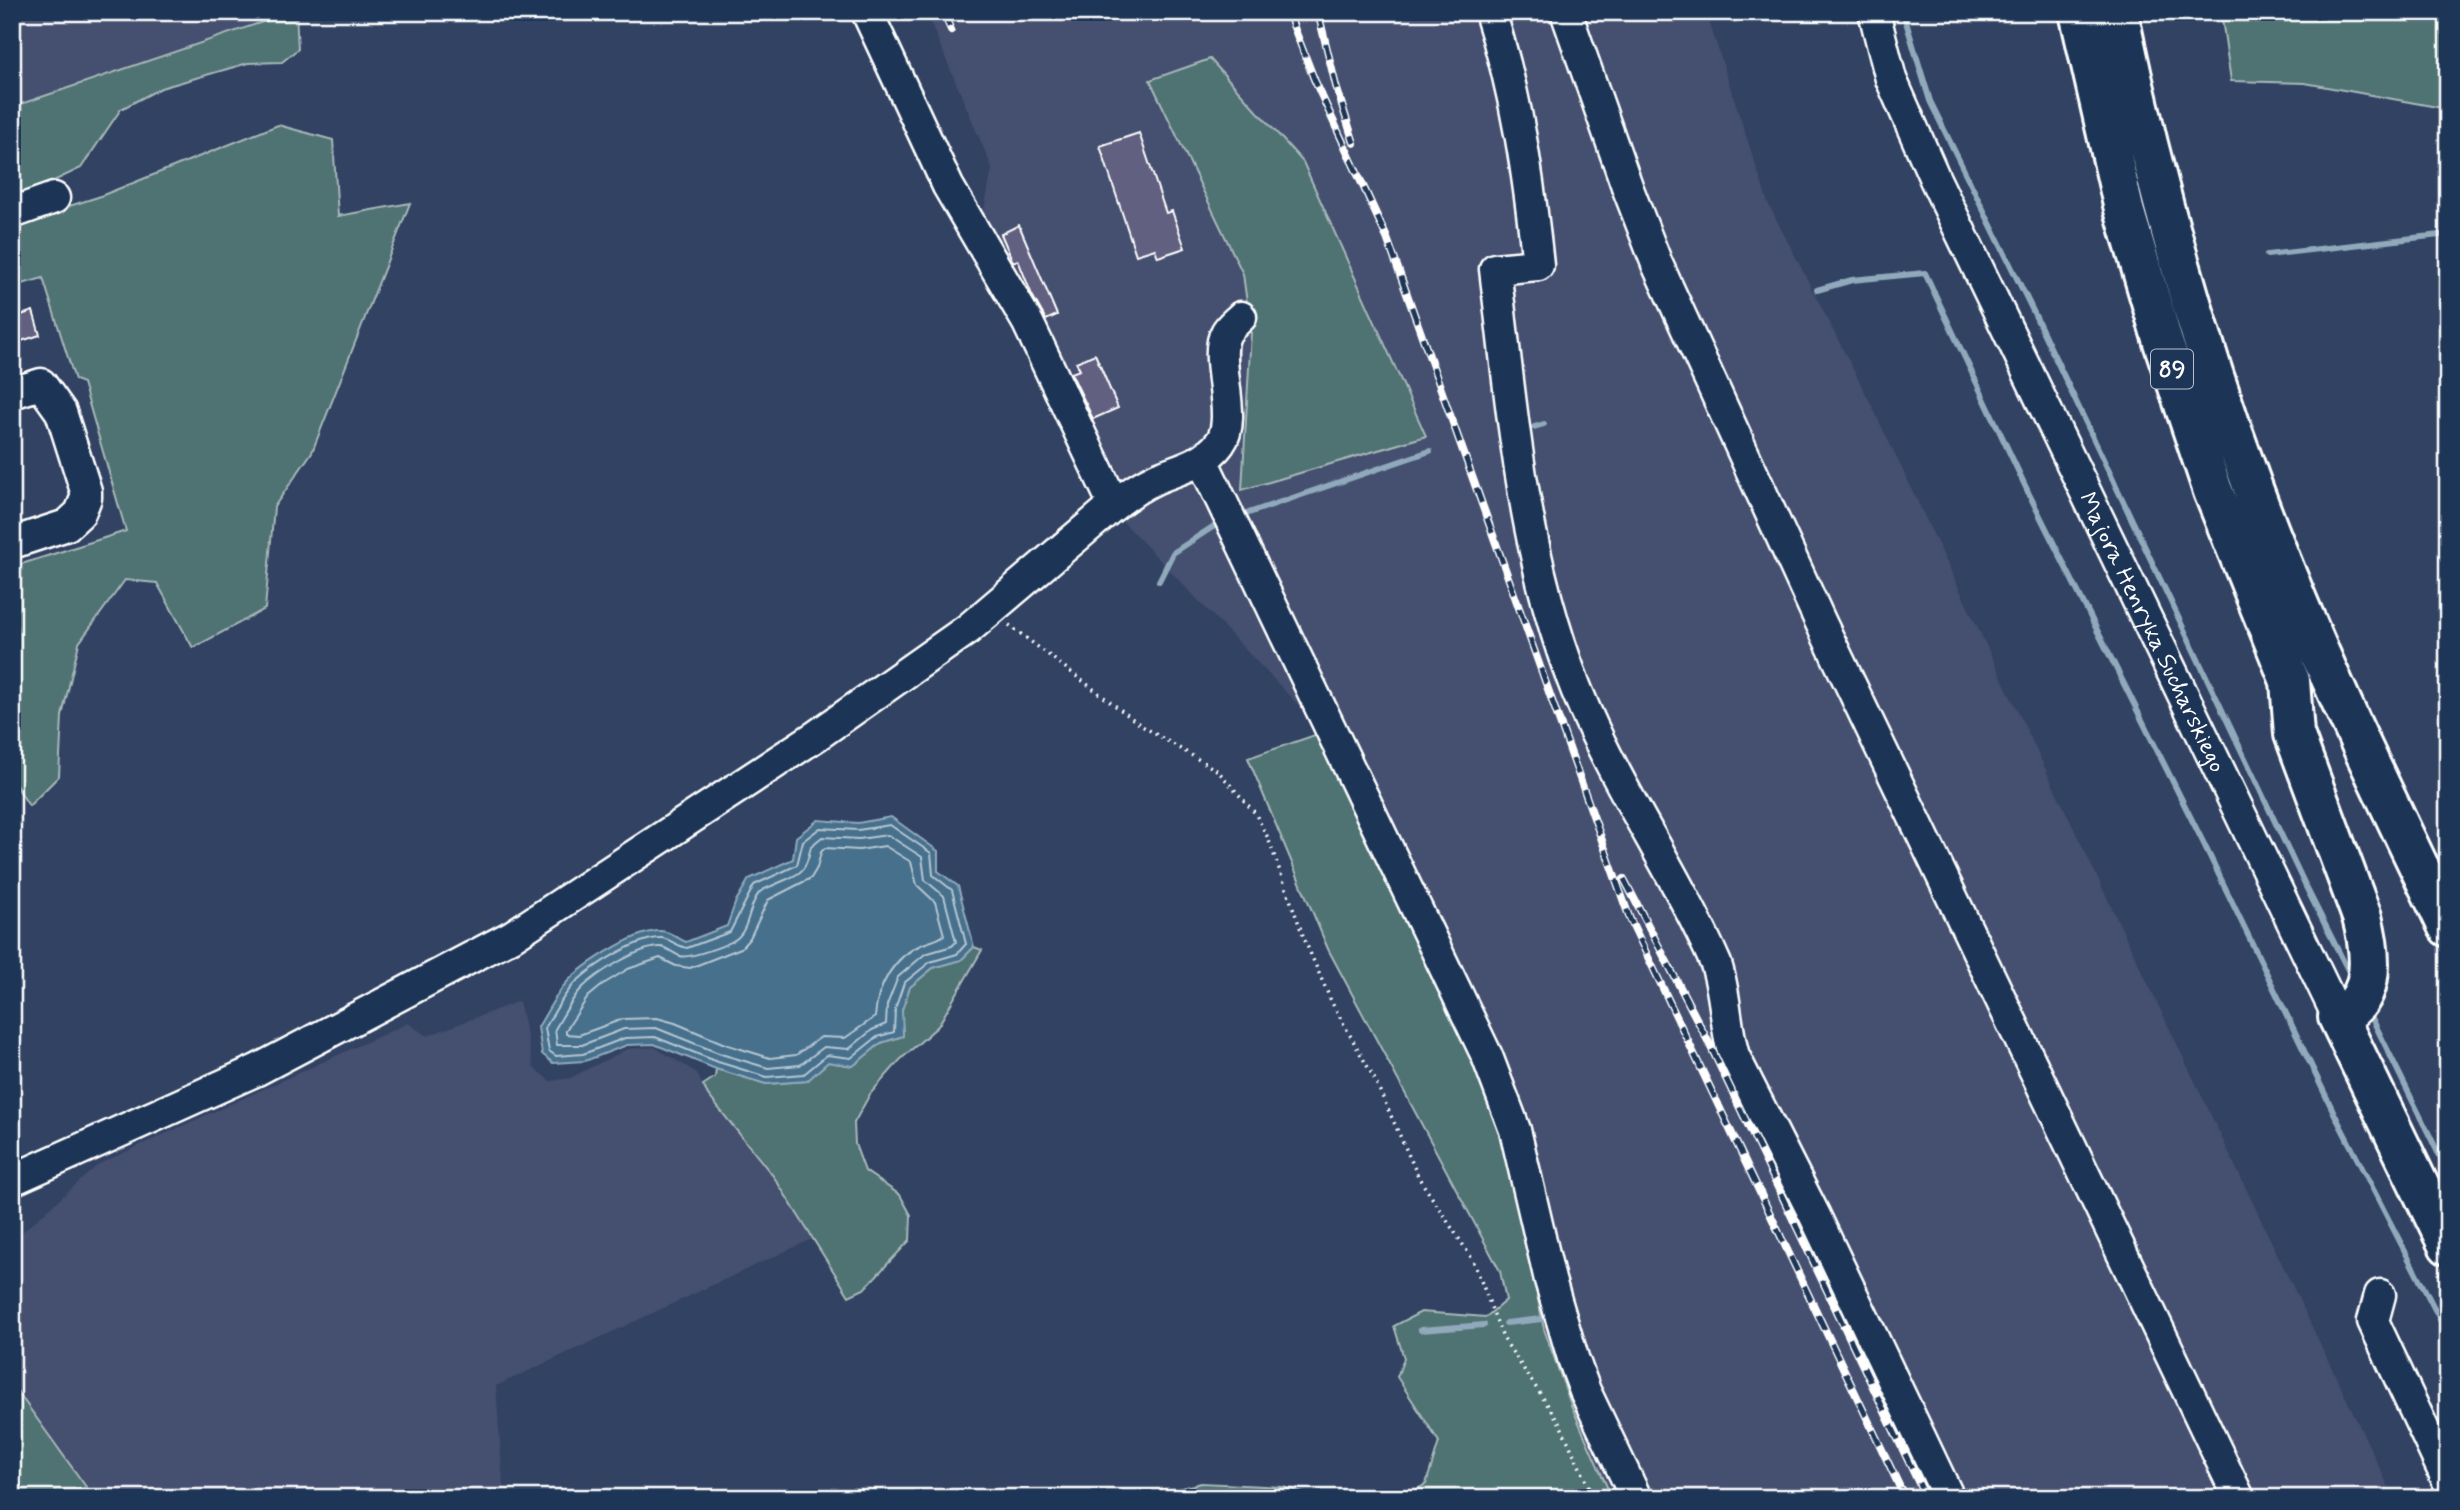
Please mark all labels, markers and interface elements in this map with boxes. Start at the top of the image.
road number: 89 [2151,350,2193,388]
street label: Majora Henryka Sucharskiego [2071,487,2232,778]

